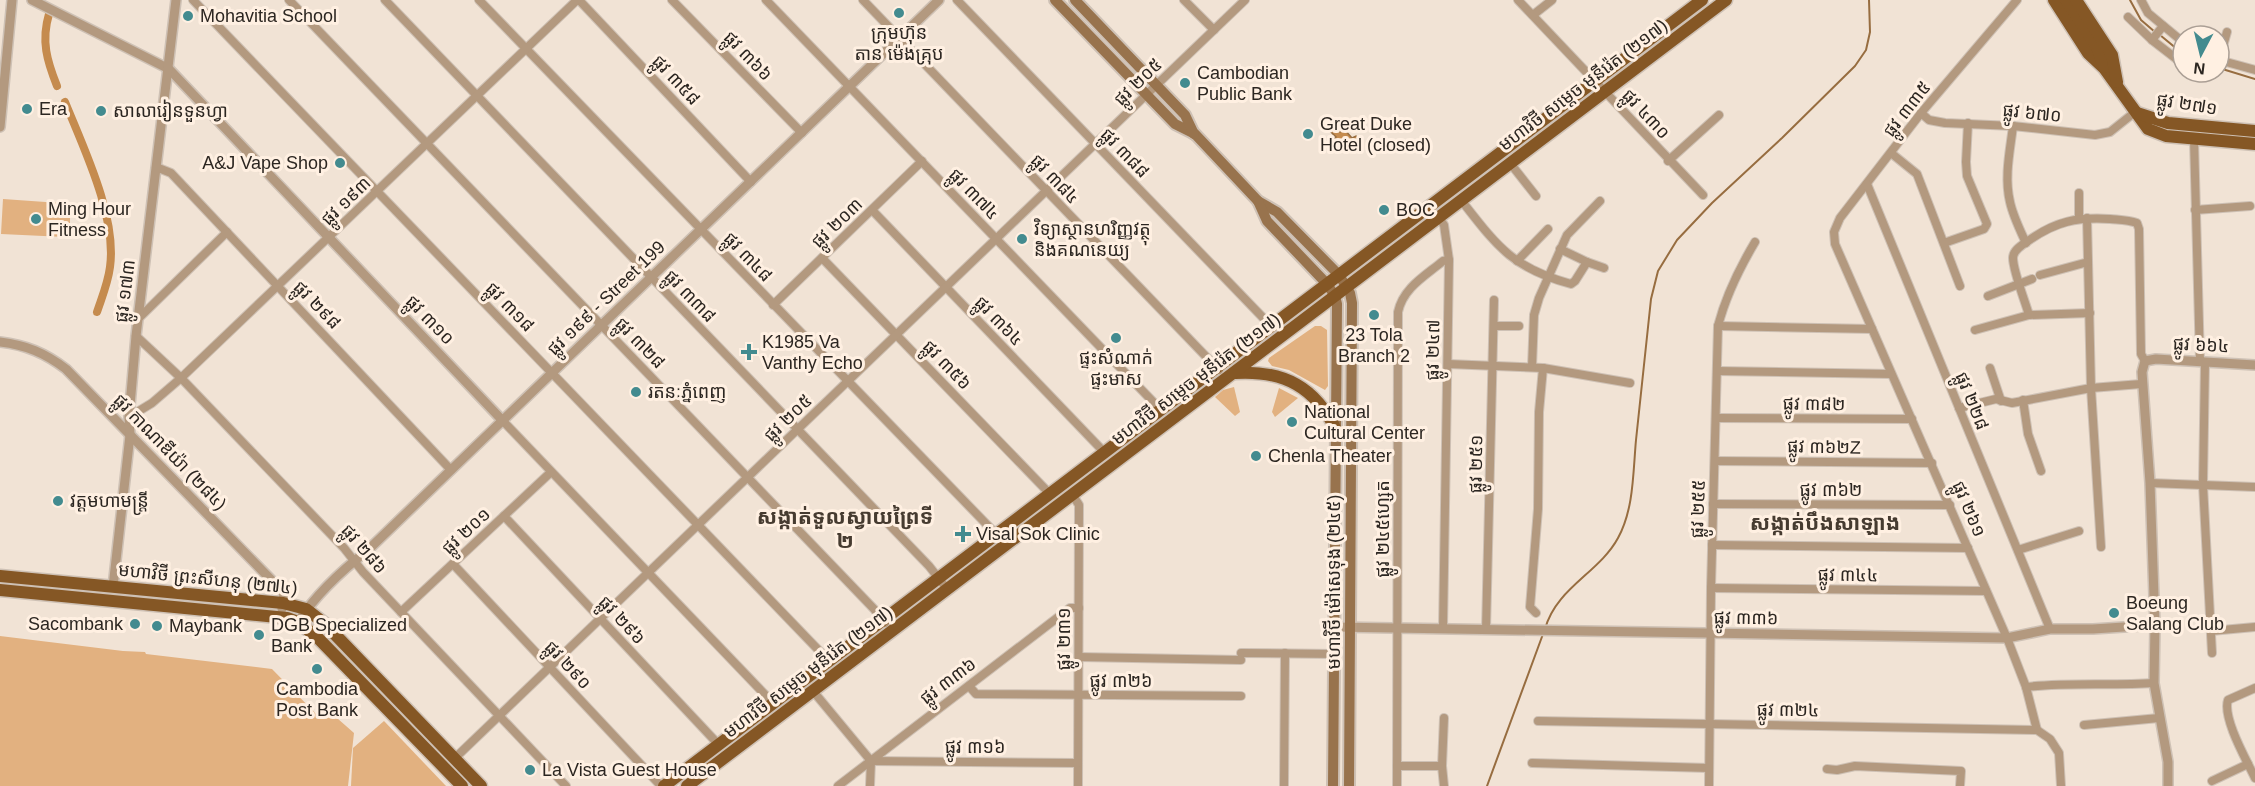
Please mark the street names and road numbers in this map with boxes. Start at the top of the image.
street label: មហាវិថី សម្តេច មុនីរ៉េត (២១៧) [1494,14,1673,157]
street label: ផ្លូវ ៣៦៦ [715,27,776,89]
street label: ផ្លូវ ៣៥៨ [643,51,704,113]
street label: ផ្លូវ ២០៥ [1110,54,1170,114]
street label: ផ្លូវ ៣៣៥ [1879,77,1940,145]
street label: ផ្លូវ ៤៣០ [1613,85,1674,147]
street label: ផ្លូវ ២៧១ [2154,89,2219,125]
street label: ផ្លូវ ៦៧០ [2001,100,2062,132]
street label: ផ្លូវ ៣៨៨ [1092,124,1153,186]
street label: ផ្លូវ ៣៨៤ [1022,150,1083,212]
street label: ផ្លូវ ៣៧៤ [940,164,1003,228]
street label: ផ្លូវ ១៩៣ [317,173,379,234]
street label: ផ្លូវ ២០៣ [807,194,871,257]
street label: ផ្លូវ ៣៤៨ [715,228,776,290]
street label: ផ្លូវ ១៩៩ - Street 199 [543,237,673,364]
street label: ផ្លូវ ១៧៣ [111,258,145,324]
street label: ផ្លូវ ៣៣៨ [656,266,720,331]
street label: ផ្លូវ ២៩៨ [285,277,345,337]
street label: ផ្លូវ ៣១៨ [477,278,538,340]
street label: ផ្លូវ ៣១០ [397,291,458,353]
street label: ផ្លូវ ៣៦៤ [966,292,1027,354]
street label: មហាវិថី សម្តេច មុនីរ៉េត (២១៧) [1107,308,1286,451]
street label: ផ្លូវ ៣២៨ [606,313,669,377]
street label: ផ្លូវ ២៤៧ [1422,319,1450,381]
street label: ផ្លូវ ៦៦៤ [2172,334,2230,363]
street label: ផ្លូវ ៣៥៦ [914,336,975,398]
street label: ផ្លូវ ២២៨ [1945,369,1993,435]
street label: ផ្លូវ កាណាឌីយ៉ា (២៨៤) [105,389,231,519]
street label: ផ្លូវ ២០៥ [760,390,820,450]
street label: ផ្លូវ ៣៨២ [1782,393,1846,421]
street label: ផ្លូវ ២៥១ [1465,434,1493,494]
street label: ផ្លូវ ៣៦២Z [1787,436,1861,464]
street label: ផ្លូវ ២៦១ [1943,478,1990,542]
street label: ផ្លូវ ២៥៥ [1687,479,1715,539]
street label: ផ្លូវ ២៤៥ហ្សេត [1373,480,1399,578]
street label: ផ្លូវ ៣៦២ [1800,480,1862,506]
street label: មហាវិថី ម៉ៅសេទុង (២៤៥) [1322,495,1346,669]
street label: ផ្លូវ ២០១ [438,504,499,563]
street label: ផ្លូវ ២៨៦ [332,520,391,582]
street label: មហាវិថី ព្រះសីហនុ (២៧៤) [117,558,299,601]
street label: ផ្លូវ ៣៤៤ [1817,564,1879,592]
street label: ផ្លូវ ២៩៦ [590,592,649,653]
street label: មហាវិថី សម្តេច មុនីរ៉េត (២១៧) [719,601,898,744]
street label: ផ្លូវ ៣៣៦ [1713,607,1779,635]
street label: ផ្លូវ ២៣១ [1054,608,1080,670]
street label: ផ្លូវ ២៩០ [536,637,595,698]
street label: ផ្លូវ ៣៣៦ [916,654,984,714]
street label: ផ្លូវ ៣២៦ [1090,671,1152,697]
street label: ផ្លូវ ៣២៤ [1756,699,1820,727]
street label: ផ្លូវ ៣១៦ [945,737,1005,763]

